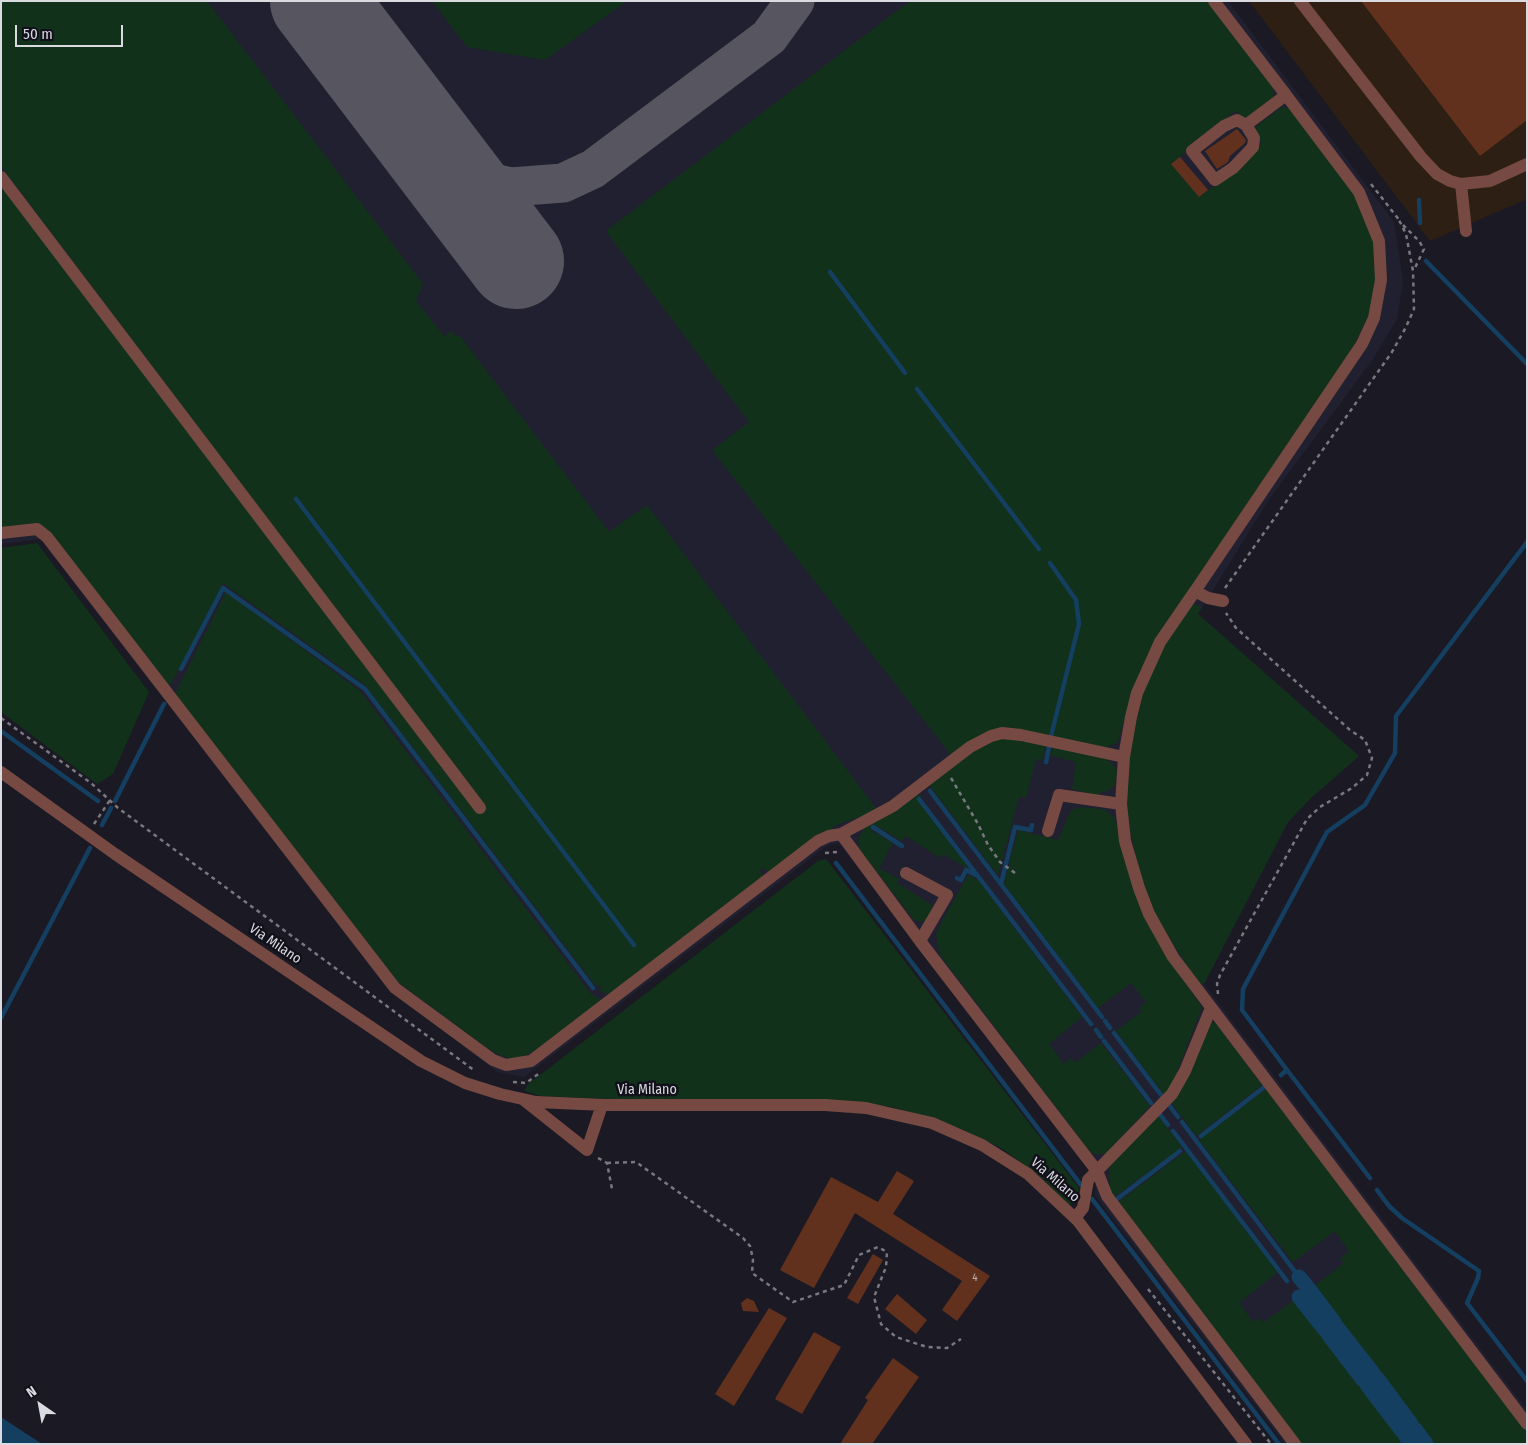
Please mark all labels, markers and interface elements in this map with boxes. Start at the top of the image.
scale bar [18,15,125,47]
text: 50 m [23,25,53,43]
street label: Via Milano [246,920,304,968]
street label: Via Milano [617,1082,677,1098]
street label: Via Milano [1027,1154,1083,1206]
house number: 4 [972,1271,978,1285]
north arrow [15,1380,65,1430]
text: N [23,1383,40,1401]

